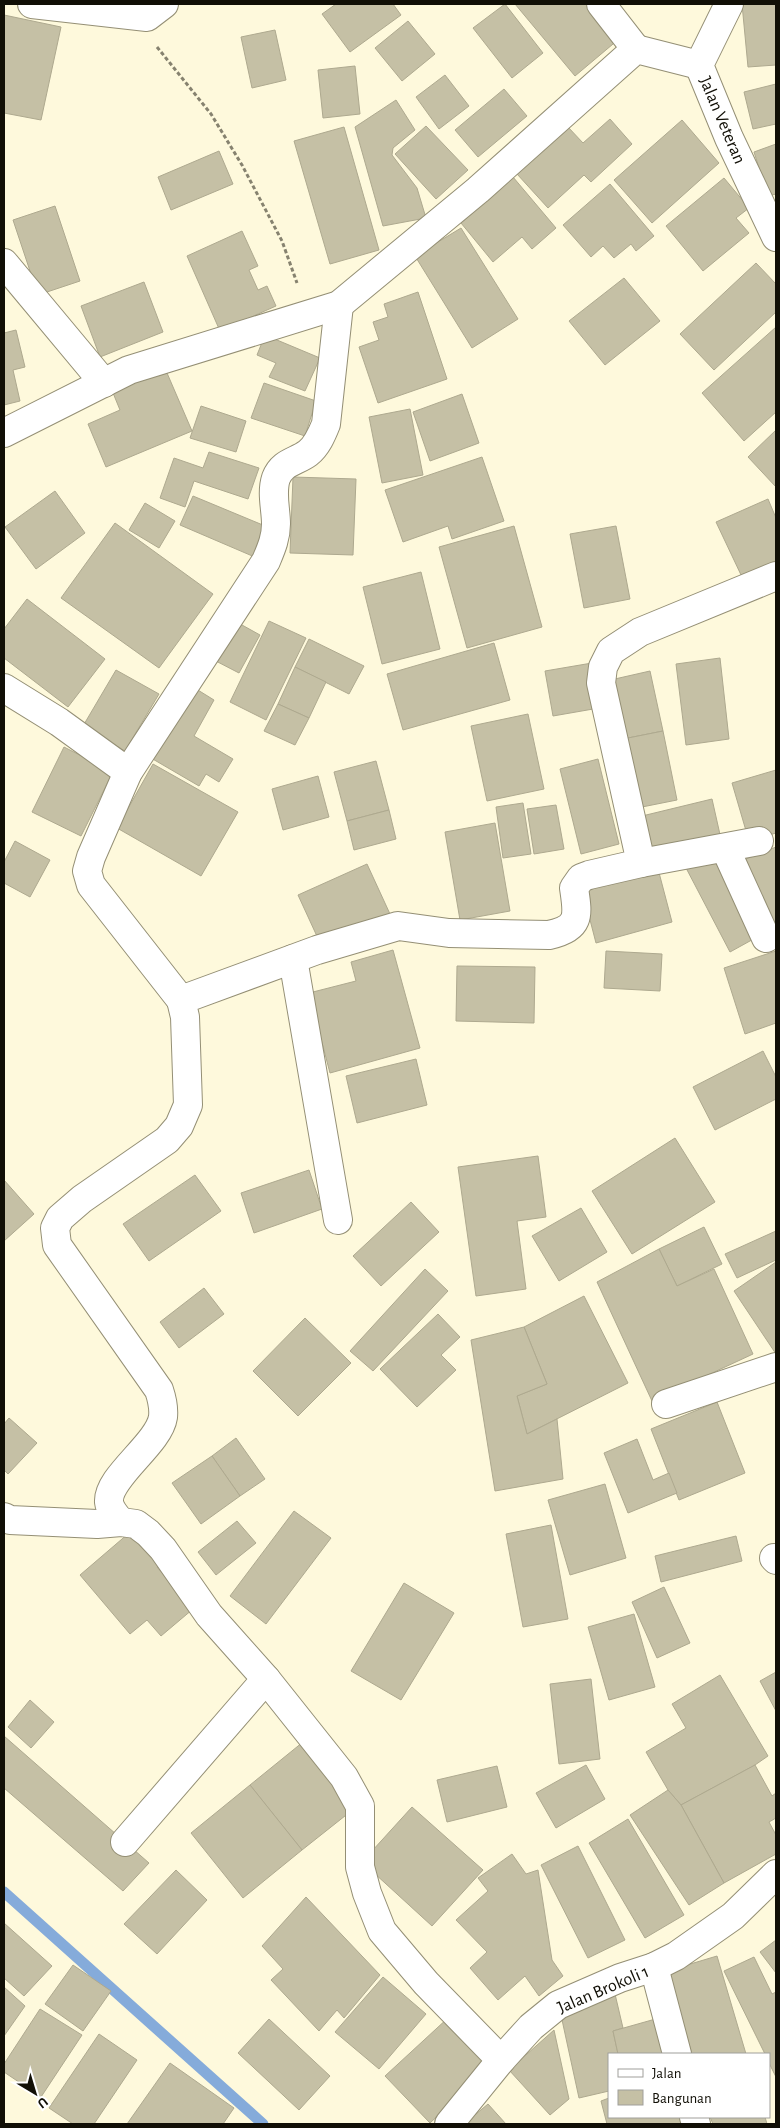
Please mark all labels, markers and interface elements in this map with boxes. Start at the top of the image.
street label: Jalan Veteran [696,74,749,167]
street label: Jalan Brokoli 1 [555,1963,652,2017]
legend [608,2053,770,2118]
text: Jalan [652,2066,682,2081]
north arrow [10,2068,60,2118]
text: Bangunan [652,2091,712,2106]
text: U [35,2094,50,2111]

